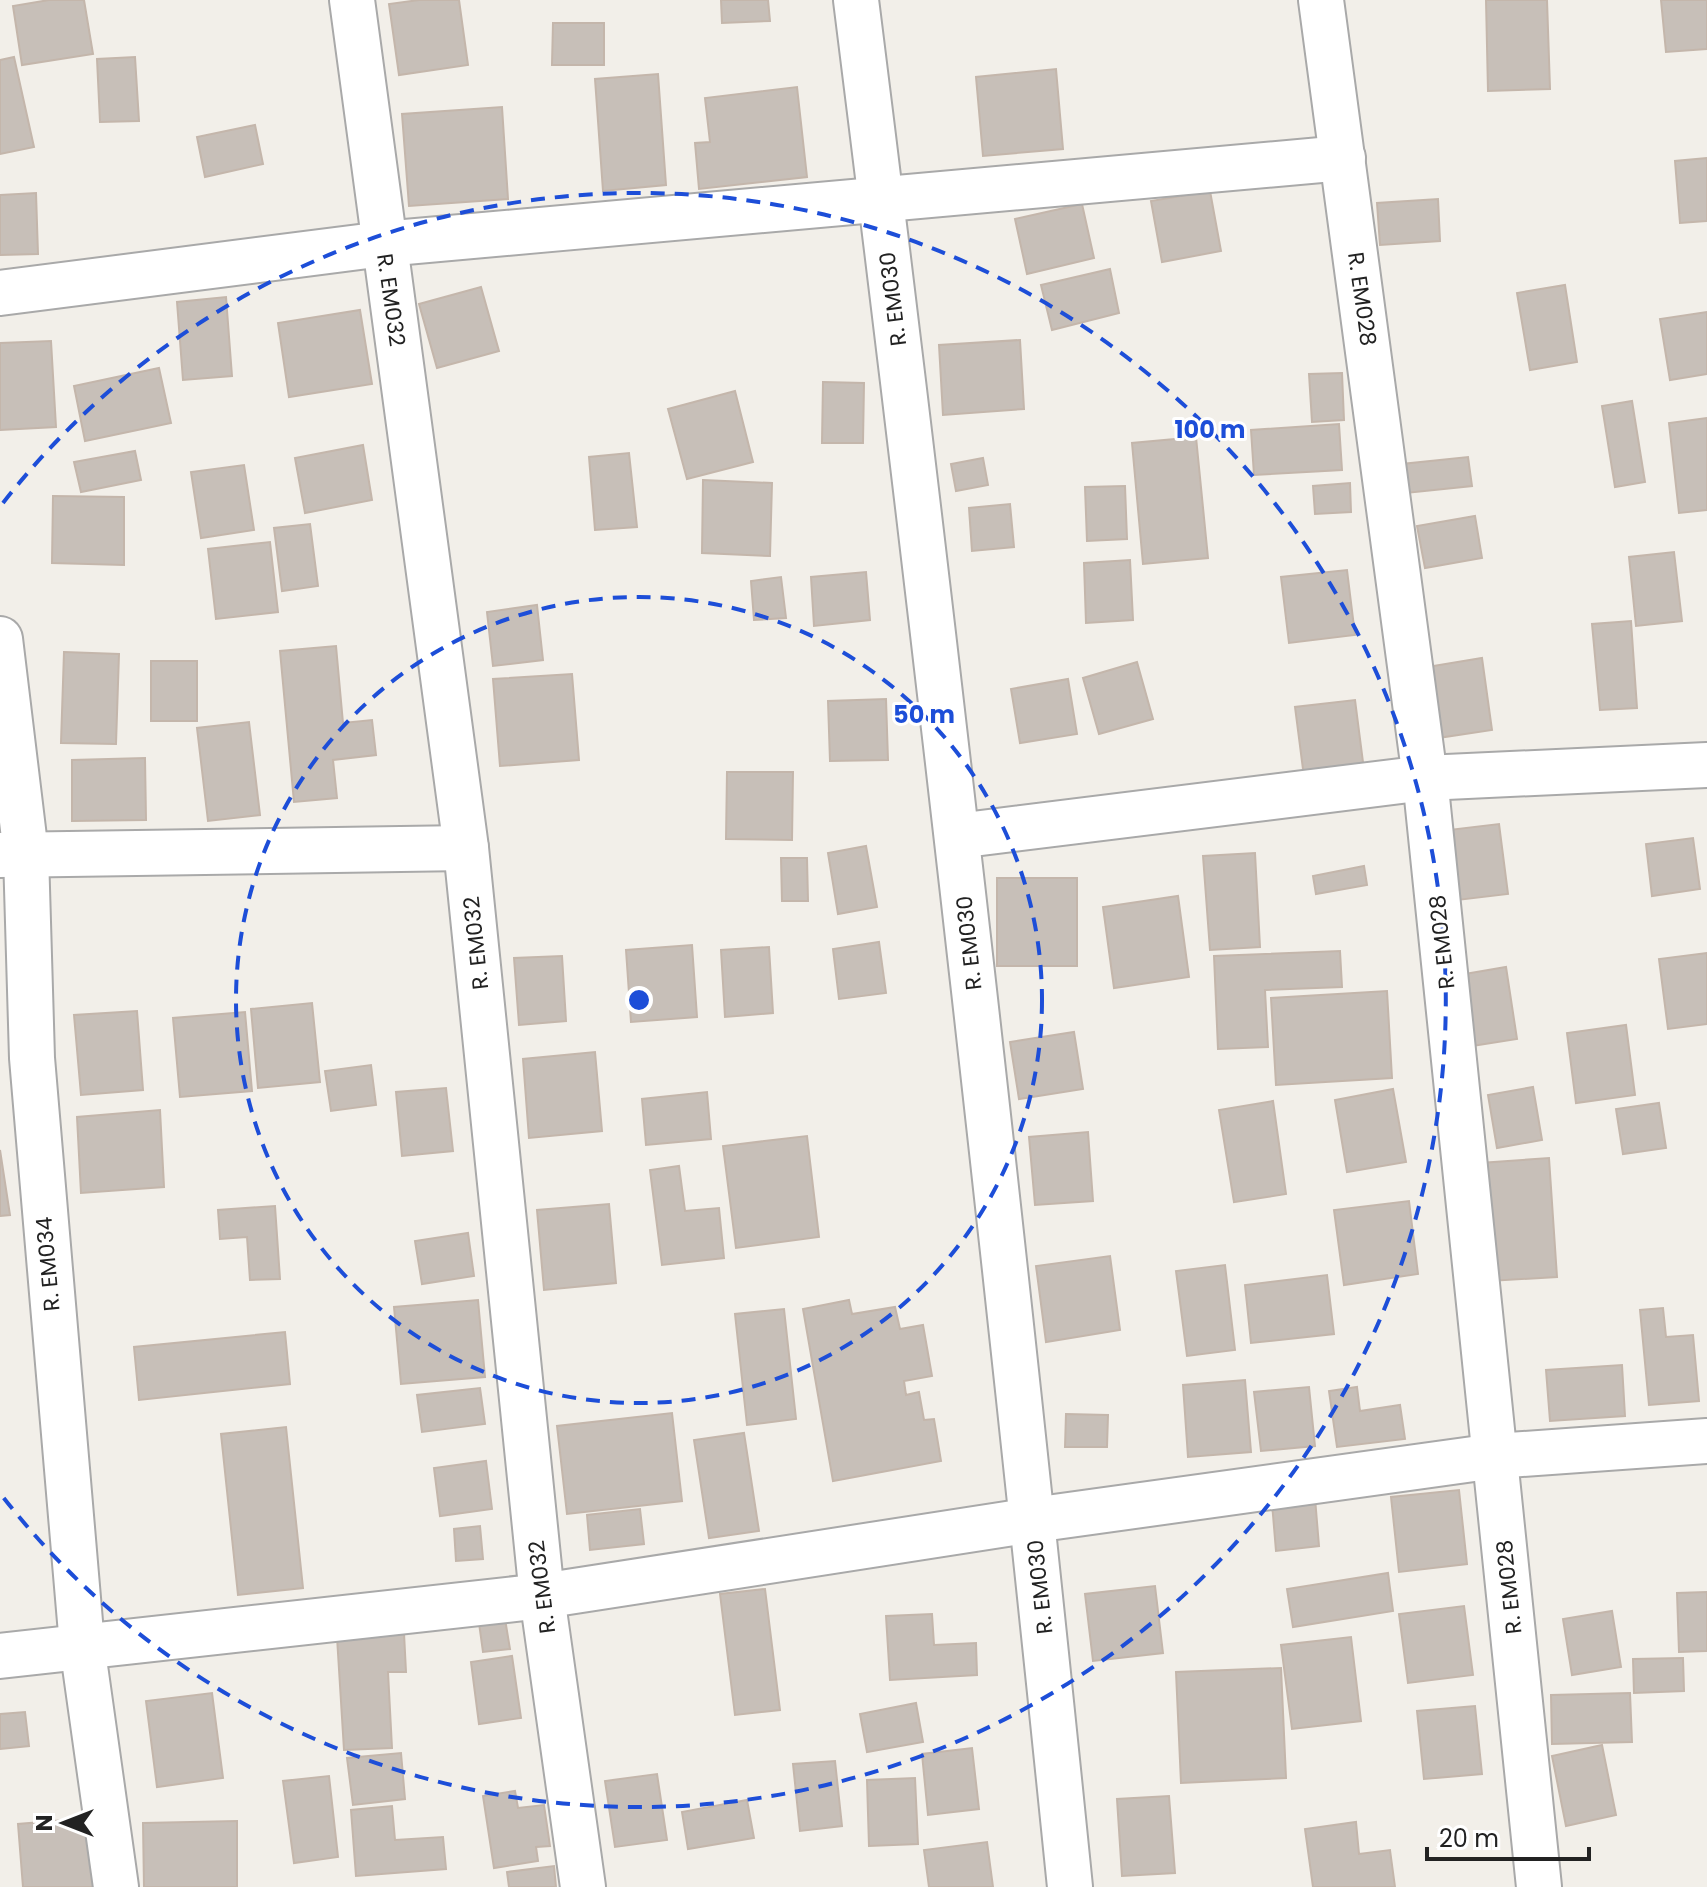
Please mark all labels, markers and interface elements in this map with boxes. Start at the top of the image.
street label: R. EM030 [872,250,914,348]
street label: R. EM028 [1340,250,1384,348]
street label: R. EM032 [369,252,413,348]
text: 100 m [1175,413,1245,446]
text: 50 m [893,698,955,731]
street label: R. EM028 [1422,893,1462,991]
street label: R. EM030 [949,894,989,992]
street label: R. EM032 [456,895,496,991]
centre of rings [625,986,653,1014]
street label: R. EM034 [28,1215,68,1313]
street label: R. EM030 [1020,1538,1060,1636]
street label: R. EM028 [1489,1538,1529,1636]
street label: R. EM032 [521,1539,563,1635]
north arrow [24,1783,104,1863]
scale bar [1427,1811,1589,1861]
text: N [29,1815,60,1831]
text: 20 m [1439,1822,1499,1855]

